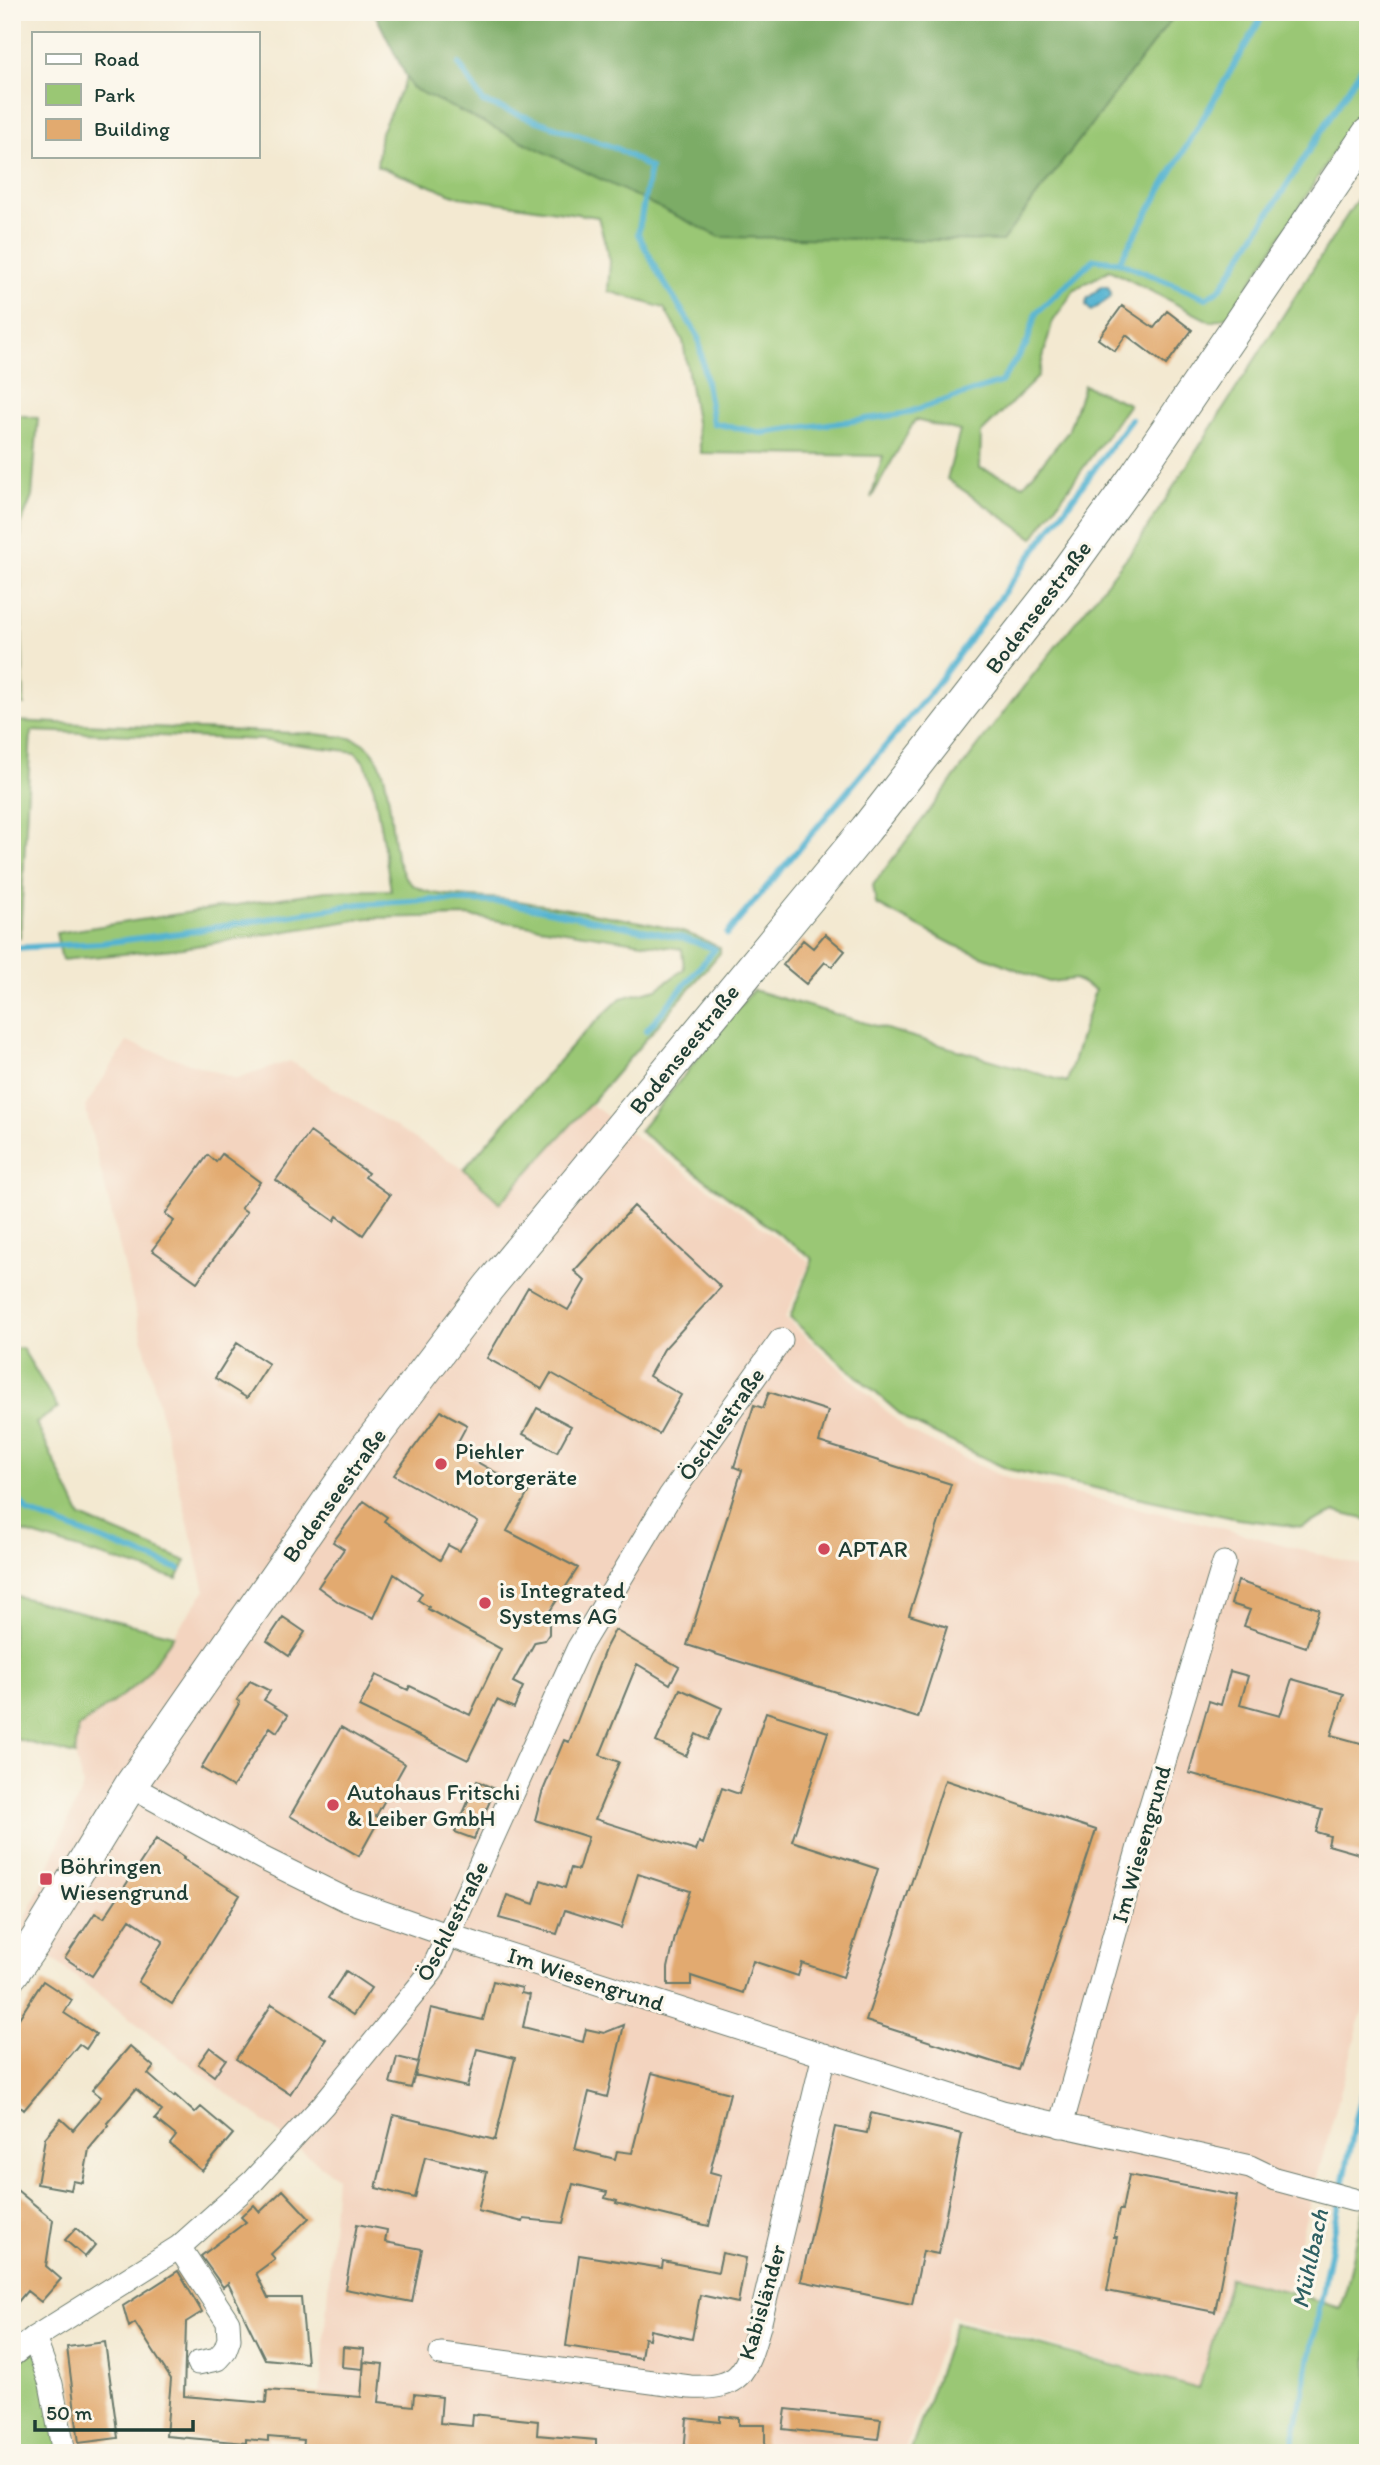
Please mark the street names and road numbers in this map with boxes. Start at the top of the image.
street label: Bodenseestraße [979,535,1097,679]
street label: Bodenseestraße [623,978,745,1120]
street label: Öschlestraße [672,1362,770,1486]
street label: Bodenseestraße [276,1422,392,1568]
street label: Im Wiesengrund [1105,1762,1177,1926]
street label: Öschlestraße [410,1856,494,1986]
street label: Im Wiesengrund [504,1941,668,2018]
street label: Kabisländer [732,2241,792,2363]

